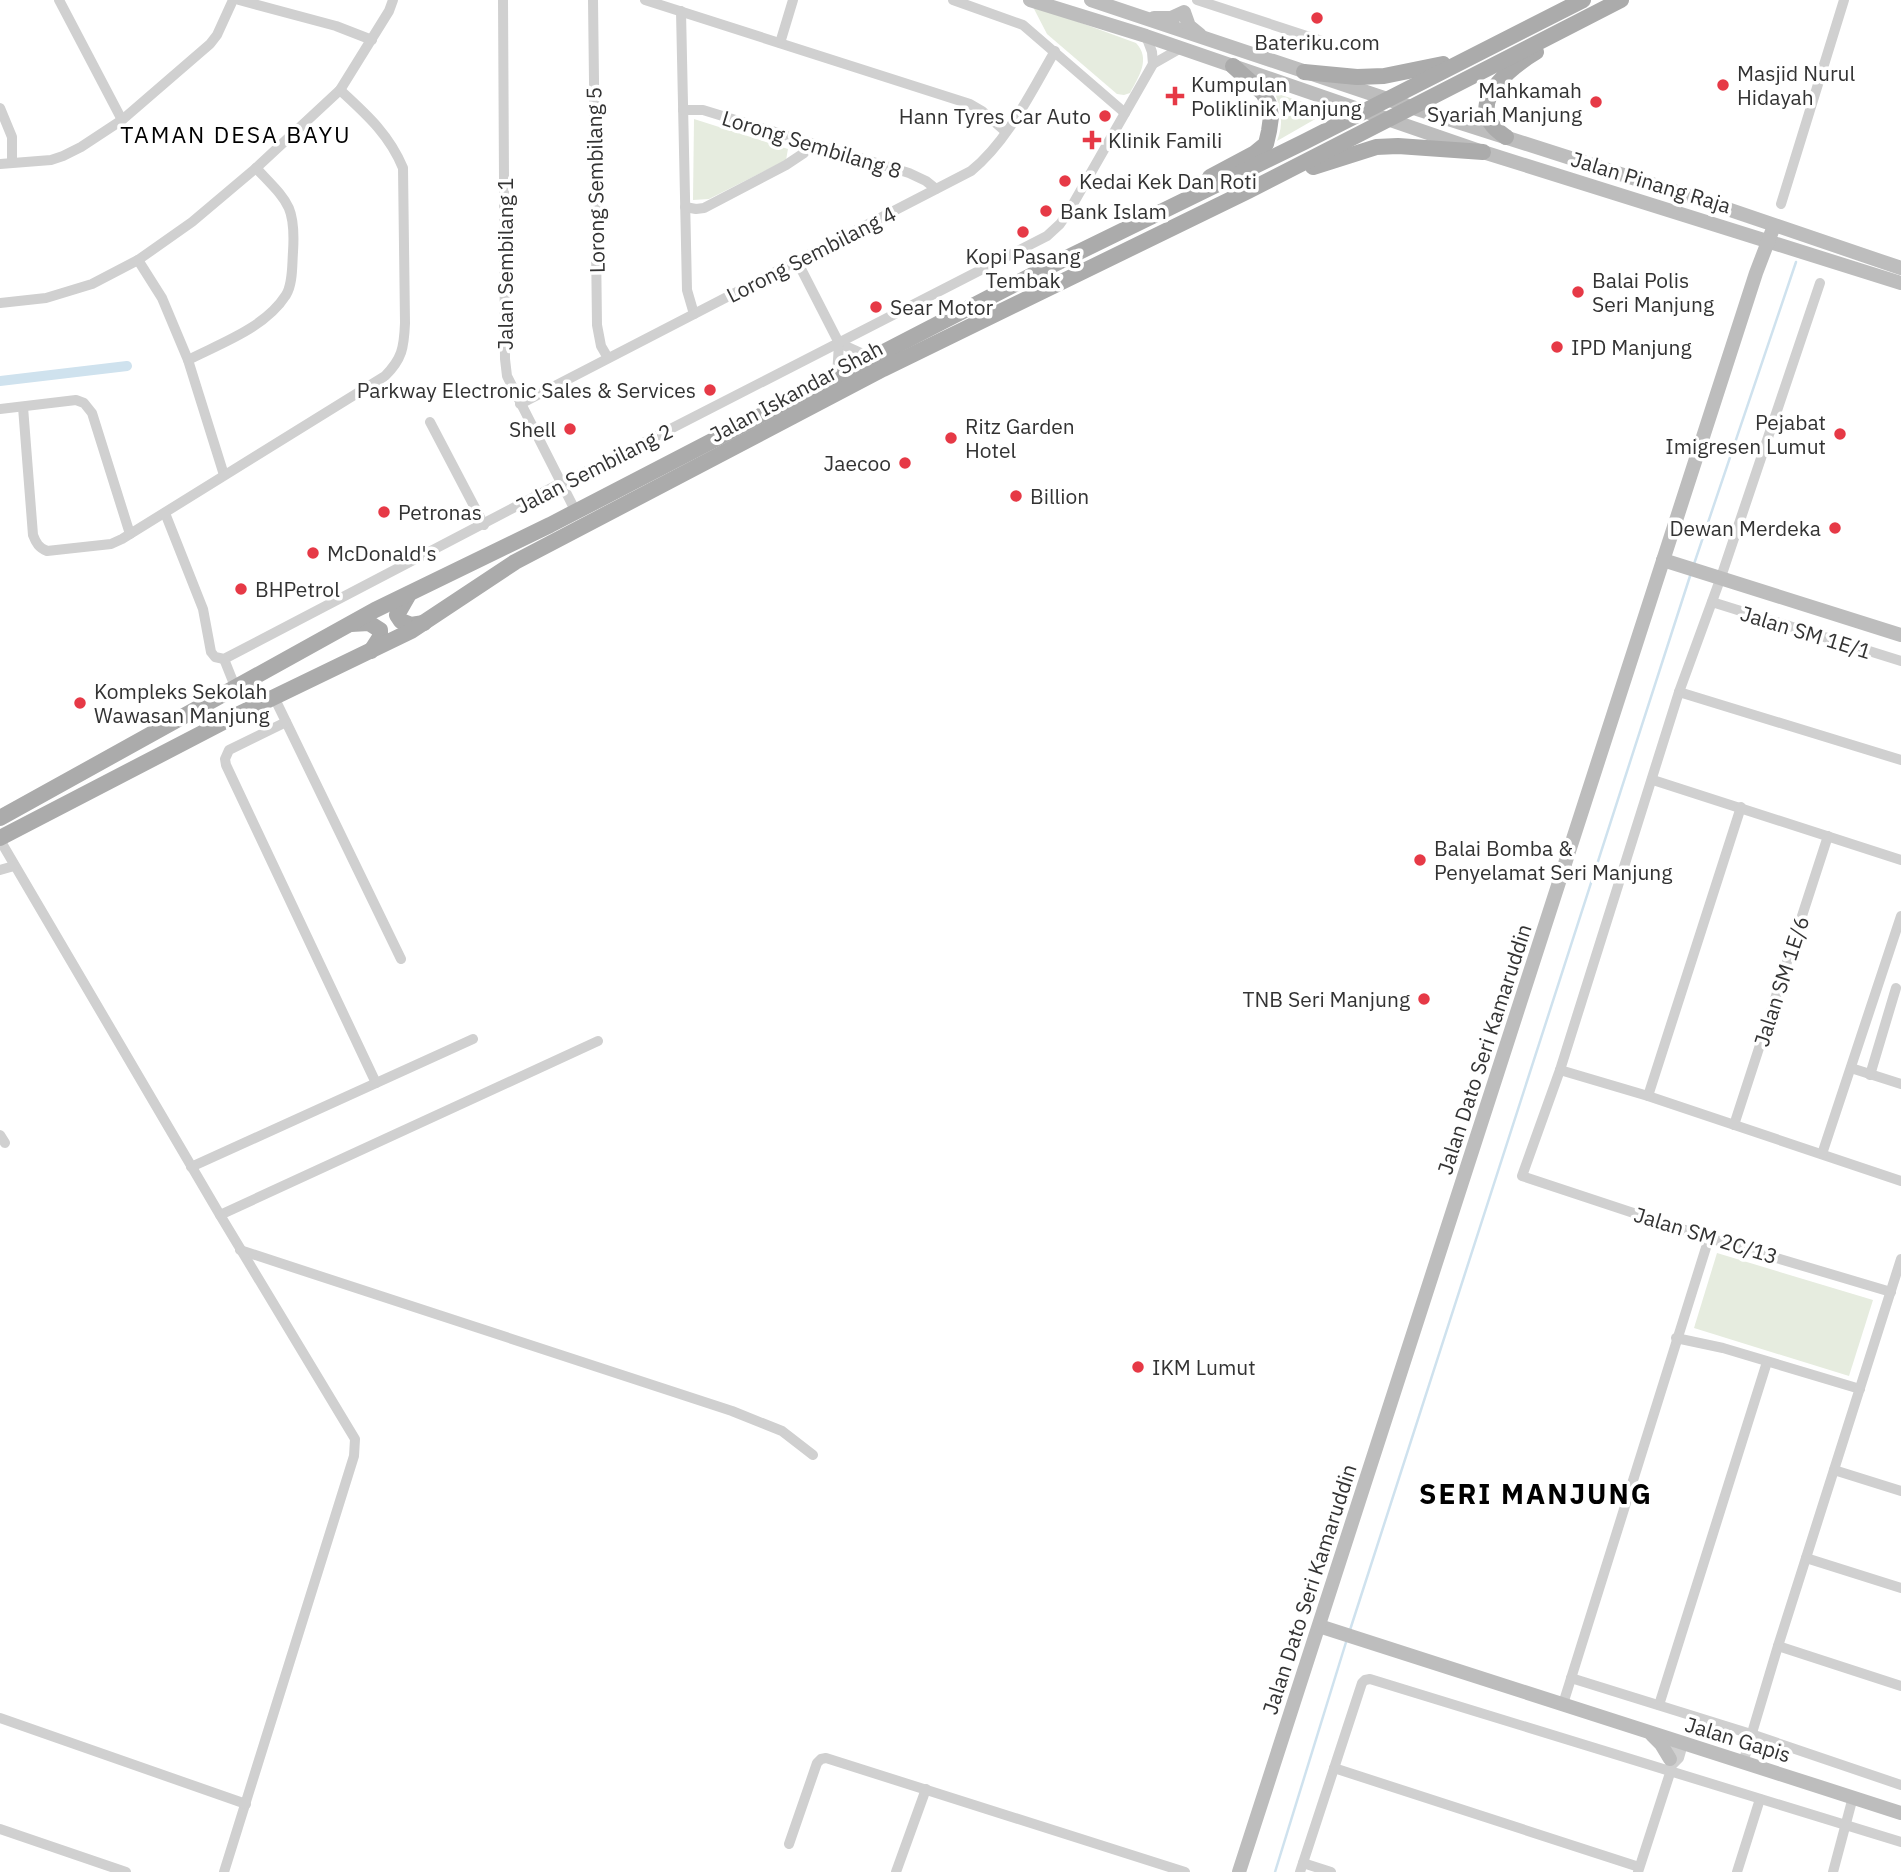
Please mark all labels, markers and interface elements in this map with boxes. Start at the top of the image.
marker: Bateriku.com [1309,10,1325,26]
place label: Bateriku.com [1254,28,1380,56]
place label: Masjid Nurul Hidayah [1737,59,1856,111]
place label: Kumpulan Poliklinik Manjung [1191,70,1362,122]
place label: Mahkamah Syariah Manjung [1427,76,1582,128]
marker: Masjid Nurul Hidayah [1715,77,1731,93]
marker: Kumpulan Poliklinik Manjung [1165,86,1185,106]
street label: Lorong Sembilang 5 [579,87,611,273]
marker: Mahkamah Syariah Manjung [1588,94,1604,110]
place label: Hann Tyres Car Auto [899,102,1091,130]
street label: Lorong Sembilang 8 [719,103,905,185]
marker: Hann Tyres Car Auto [1097,108,1113,124]
district label: TAMAN DESA BAYU [120,119,352,149]
place label: Klinik Famili [1108,126,1222,154]
marker: Klinik Famili [1082,130,1102,150]
street label: Jalan Pinang Raja [1568,144,1734,220]
place label: Kedai Kek Dan Roti [1079,167,1257,195]
marker: Kedai Kek Dan Roti [1057,173,1073,189]
street label: Jalan Sembilang 1 [491,178,519,350]
place label: Bank Islam [1060,197,1167,225]
street label: Lorong Sembilang 4 [722,199,900,309]
marker: Bank Islam [1038,203,1054,219]
marker: Kopi Pasang Tembak [1015,224,1031,240]
place label: Kopi Pasang Tembak [965,242,1081,294]
place label: Balai Polis Seri Manjung [1592,266,1714,318]
marker: Balai Polis Seri Manjung [1570,284,1586,300]
place label: Sear Motor [890,293,993,321]
marker: Sear Motor [868,299,884,315]
place label: IPD Manjung [1571,333,1692,361]
street label: Jalan Iskandar Shah [705,334,887,448]
marker: IPD Manjung [1549,339,1565,355]
place label: Parkway Electronic Sales & Services [357,376,696,404]
marker: Parkway Electronic Sales & Services [702,382,718,398]
place label: Pejabat Imigresen Lumut [1665,408,1826,460]
place label: Ritz Garden Hotel [965,412,1075,464]
place label: Shell [509,415,556,443]
street label: Jalan Sembilang 2 [511,416,677,520]
marker: Shell [562,421,578,437]
marker: Pejabat Imigresen Lumut [1832,426,1848,442]
marker: Ritz Garden Hotel [943,430,959,446]
place label: Jaecoo [824,449,891,477]
marker: Jaecoo [897,455,913,471]
place label: Billion [1030,482,1089,510]
marker: Billion [1008,488,1024,504]
place label: Petronas [398,498,482,526]
marker: Petronas [376,504,392,520]
place label: Dewan Merdeka [1669,514,1821,542]
marker: Dewan Merdeka [1827,520,1843,536]
place label: McDonald's [327,539,437,567]
marker: McDonald's [305,545,321,561]
place label: BHPetrol [255,575,340,603]
marker: BHPetrol [233,581,249,597]
street label: Jalan SM 1E/1 [1737,599,1875,665]
place label: Kompleks Sekolah Wawasan Manjung [94,677,270,729]
marker: Kompleks Sekolah Wawasan Manjung [72,695,88,711]
place label: Balai Bomba & Penyelamat Seri Manjung [1434,834,1672,886]
marker: Balai Bomba & Penyelamat Seri Manjung [1412,852,1428,868]
street label: Jalan SM 1E/6 [1747,912,1815,1050]
street label: Jalan Dato Seri Kamaruddin [1430,920,1538,1178]
place label: TNB Seri Manjung [1242,985,1410,1013]
marker: TNB Seri Manjung [1416,991,1432,1007]
street label: Jalan SM 2C/13 [1631,1200,1781,1270]
place label: IKM Lumut [1152,1353,1256,1381]
marker: IKM Lumut [1130,1359,1146,1375]
street label: Jalan Dato Seri Kamaruddin [1255,1460,1363,1718]
district label: SERI MANJUNG [1419,1475,1653,1512]
street label: Jalan Gapis [1682,1710,1794,1768]

